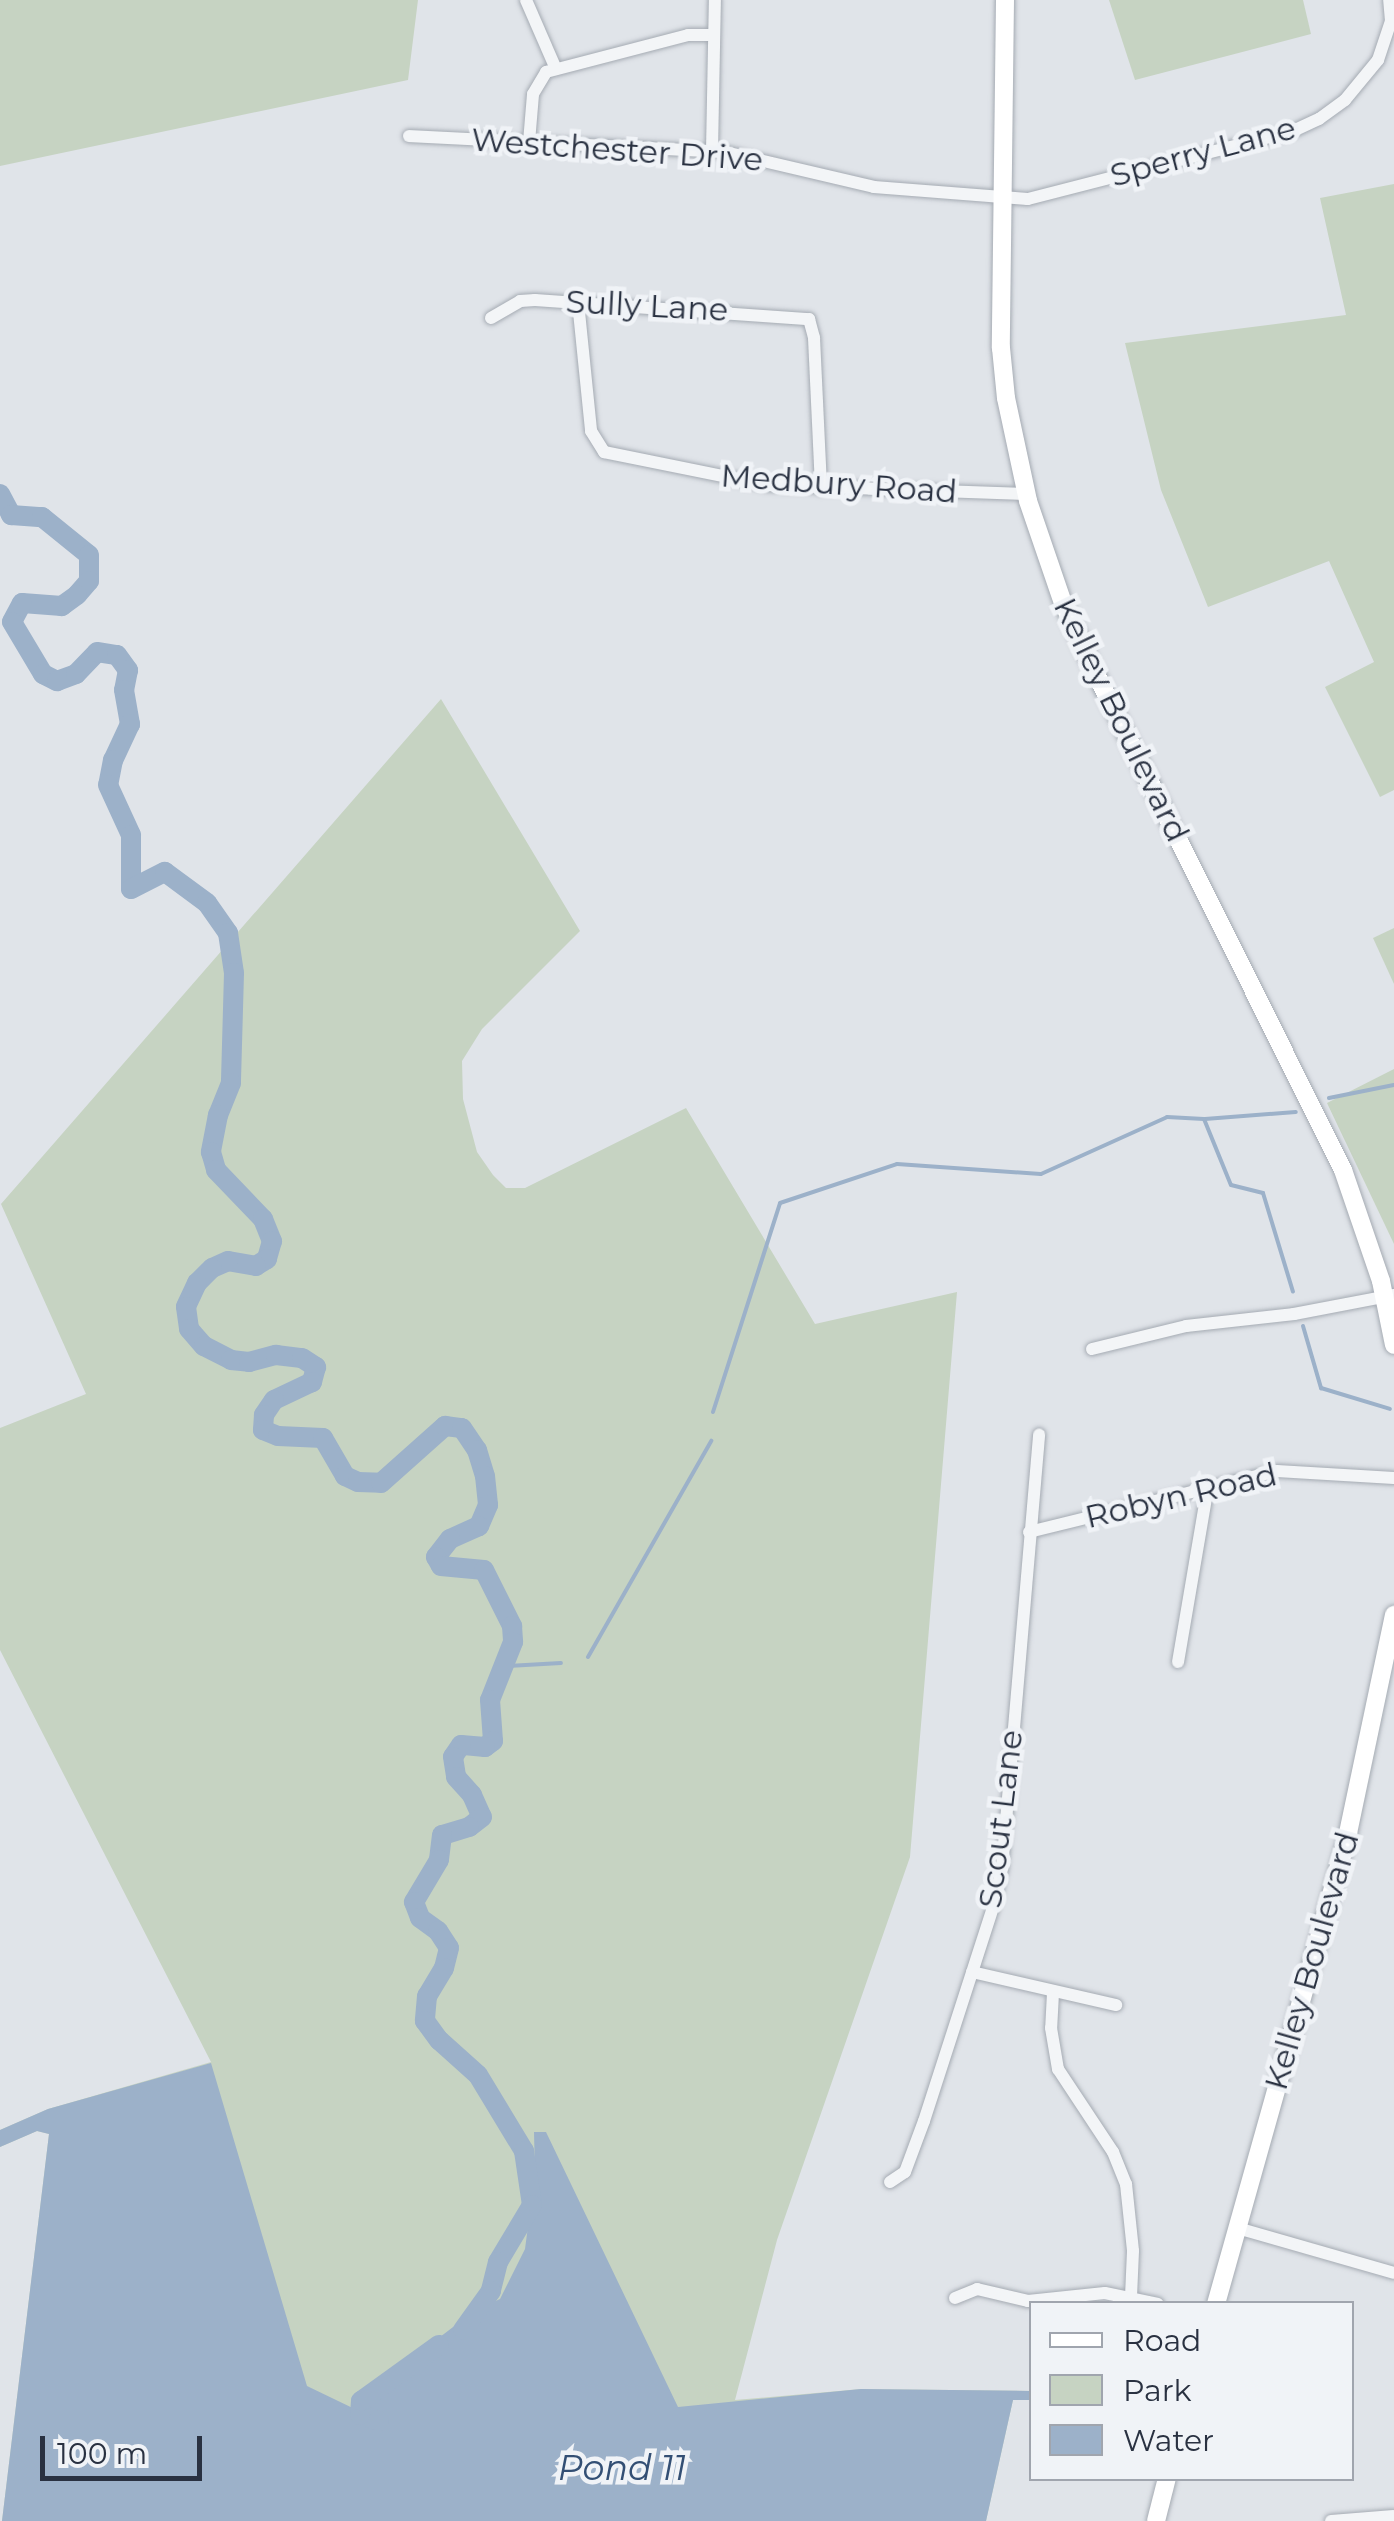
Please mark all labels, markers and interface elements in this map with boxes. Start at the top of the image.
street label: Sperry Lane [1106,109,1300,195]
street label: Westchester Drive [470,121,764,179]
street label: Sully Lane [565,283,729,329]
street label: Medbury Road [720,457,958,511]
street label: Kelley Boulevard [1045,592,1197,848]
street label: Robyn Road [1081,1455,1281,1537]
street label: Scout Lane [971,1728,1031,1910]
street label: Kelley Boulevard [1257,1828,1367,2094]
legend [1029,2301,1354,2481]
text: Road [1123,2322,1201,2359]
text: Park [1123,2372,1192,2409]
scale bar [45,2416,208,2478]
text: Water [1123,2422,1214,2459]
text: 100 m [57,2435,147,2472]
water label: Pond 11 [558,2447,686,2489]

